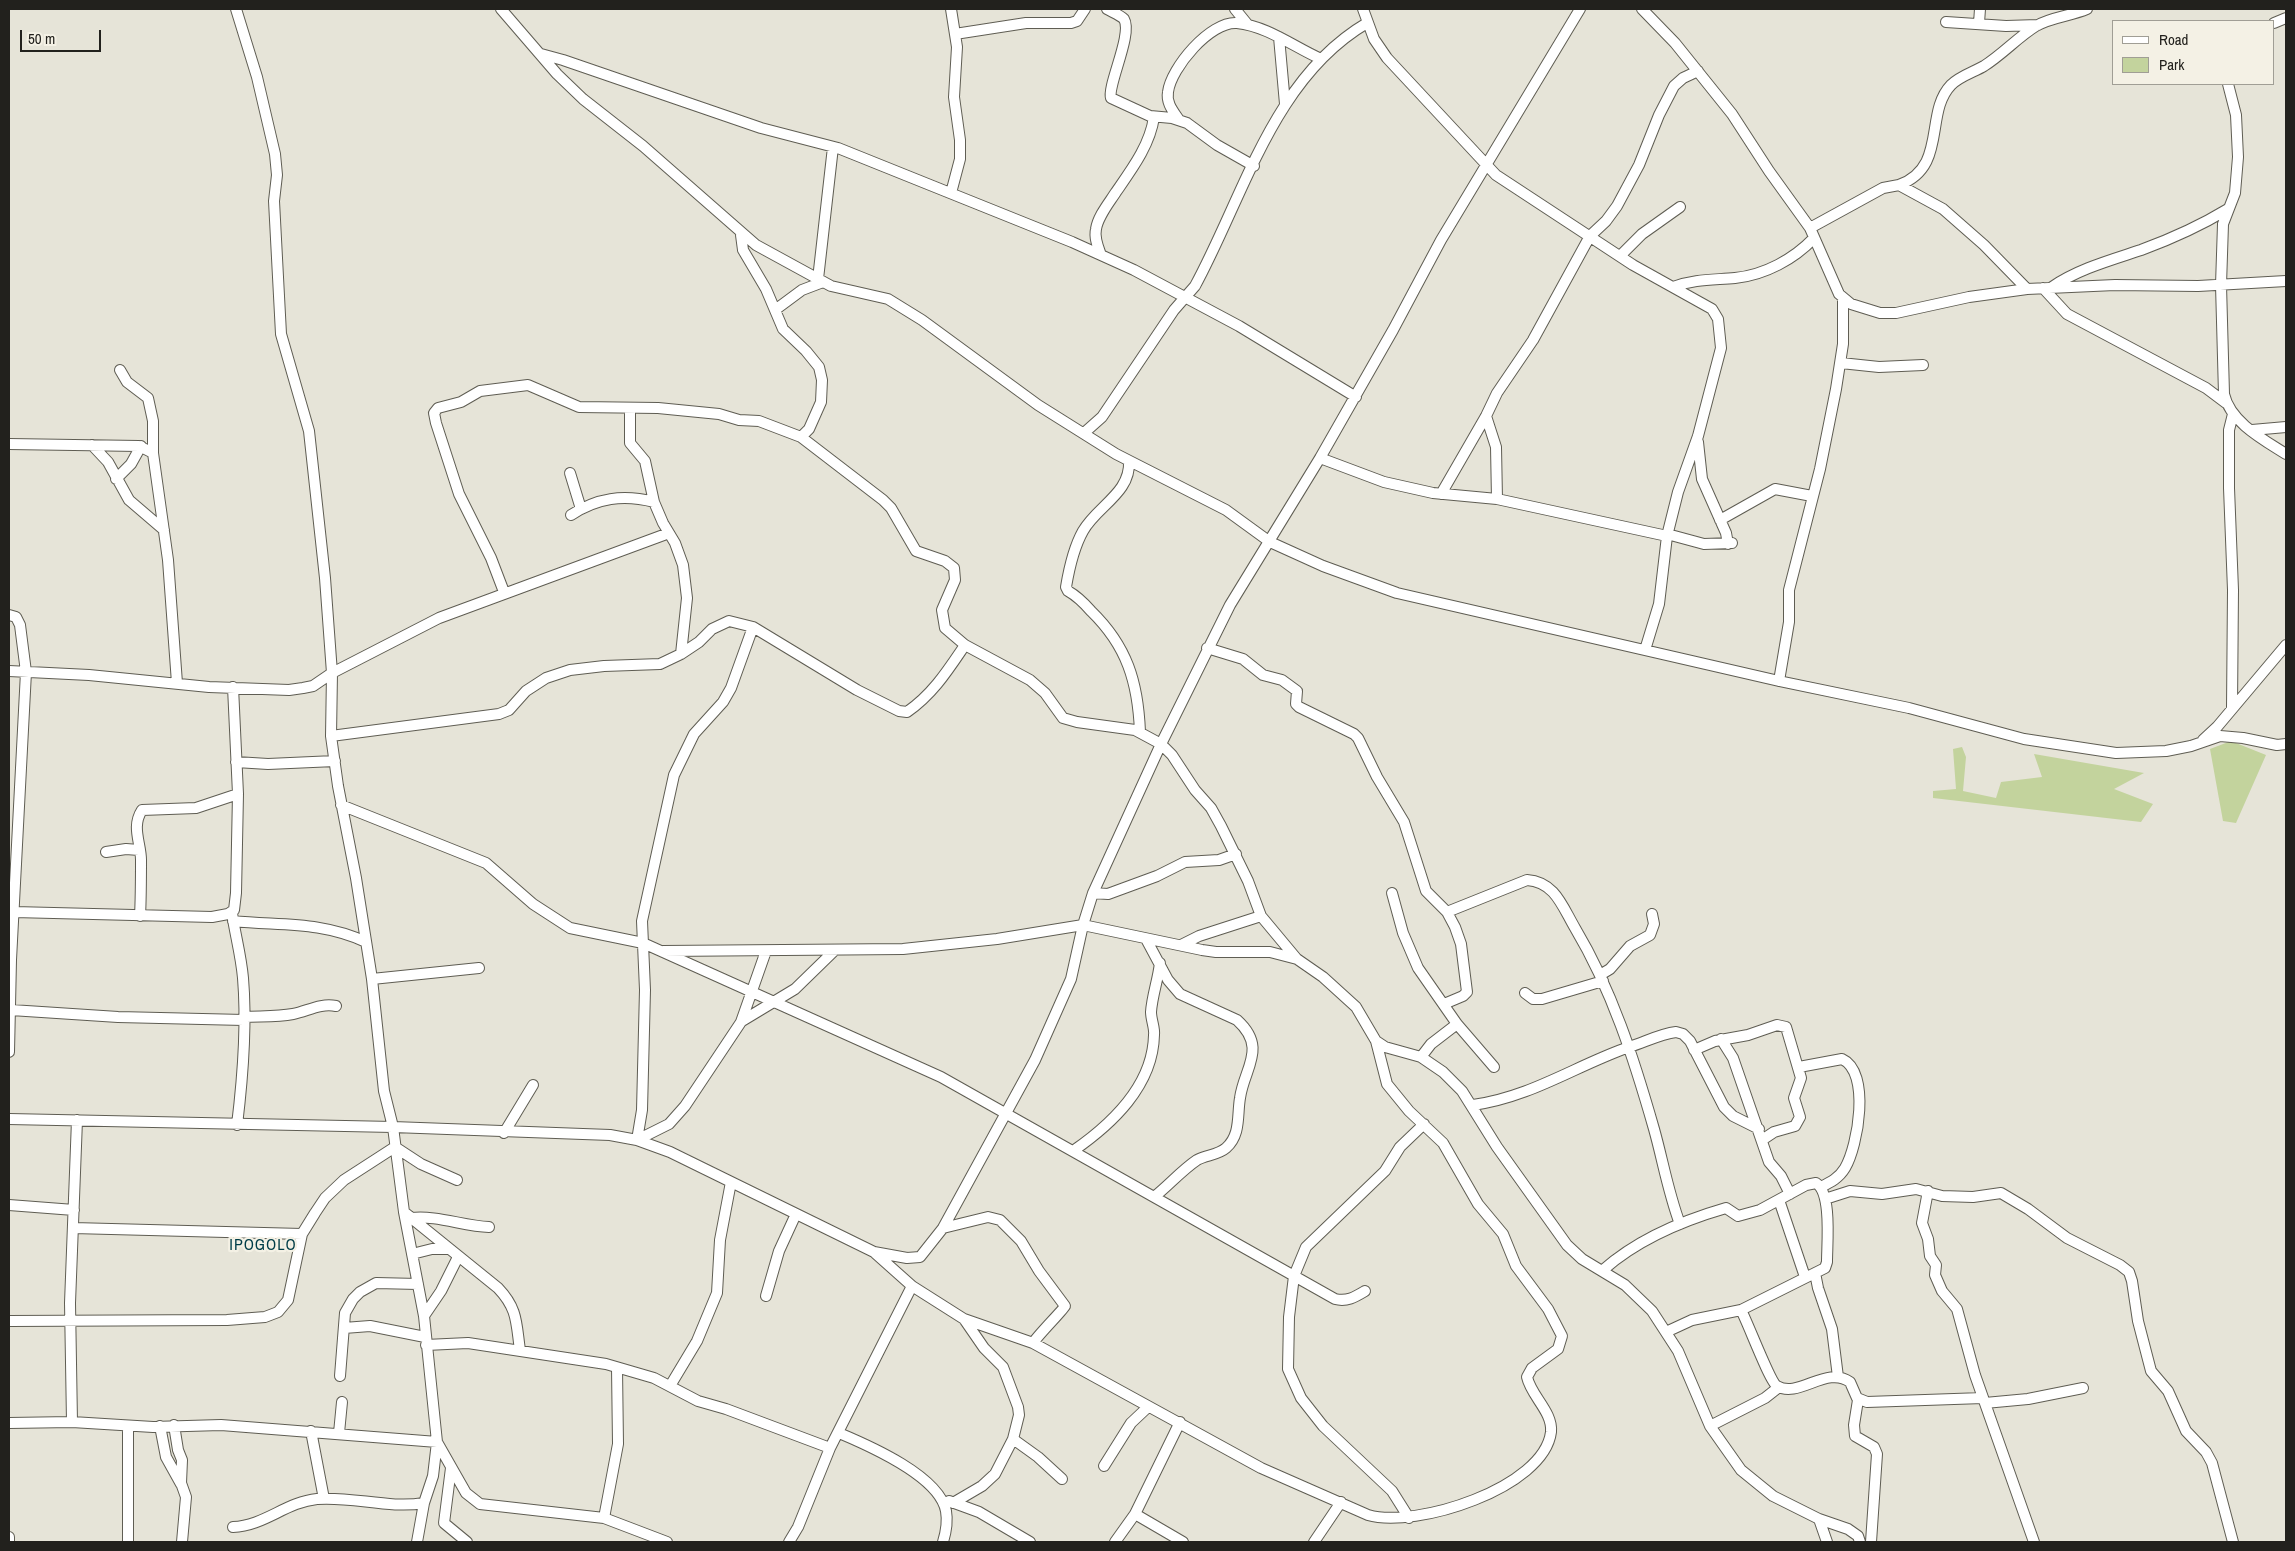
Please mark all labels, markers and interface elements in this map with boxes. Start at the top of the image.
scale bar [22,20,104,52]
legend [2112,20,2275,85]
text: 50 m [28,28,55,49]
text: Road [2159,29,2188,50]
text: Park [2159,54,2184,75]
district label: IPOGOLO [228,1236,298,1256]

